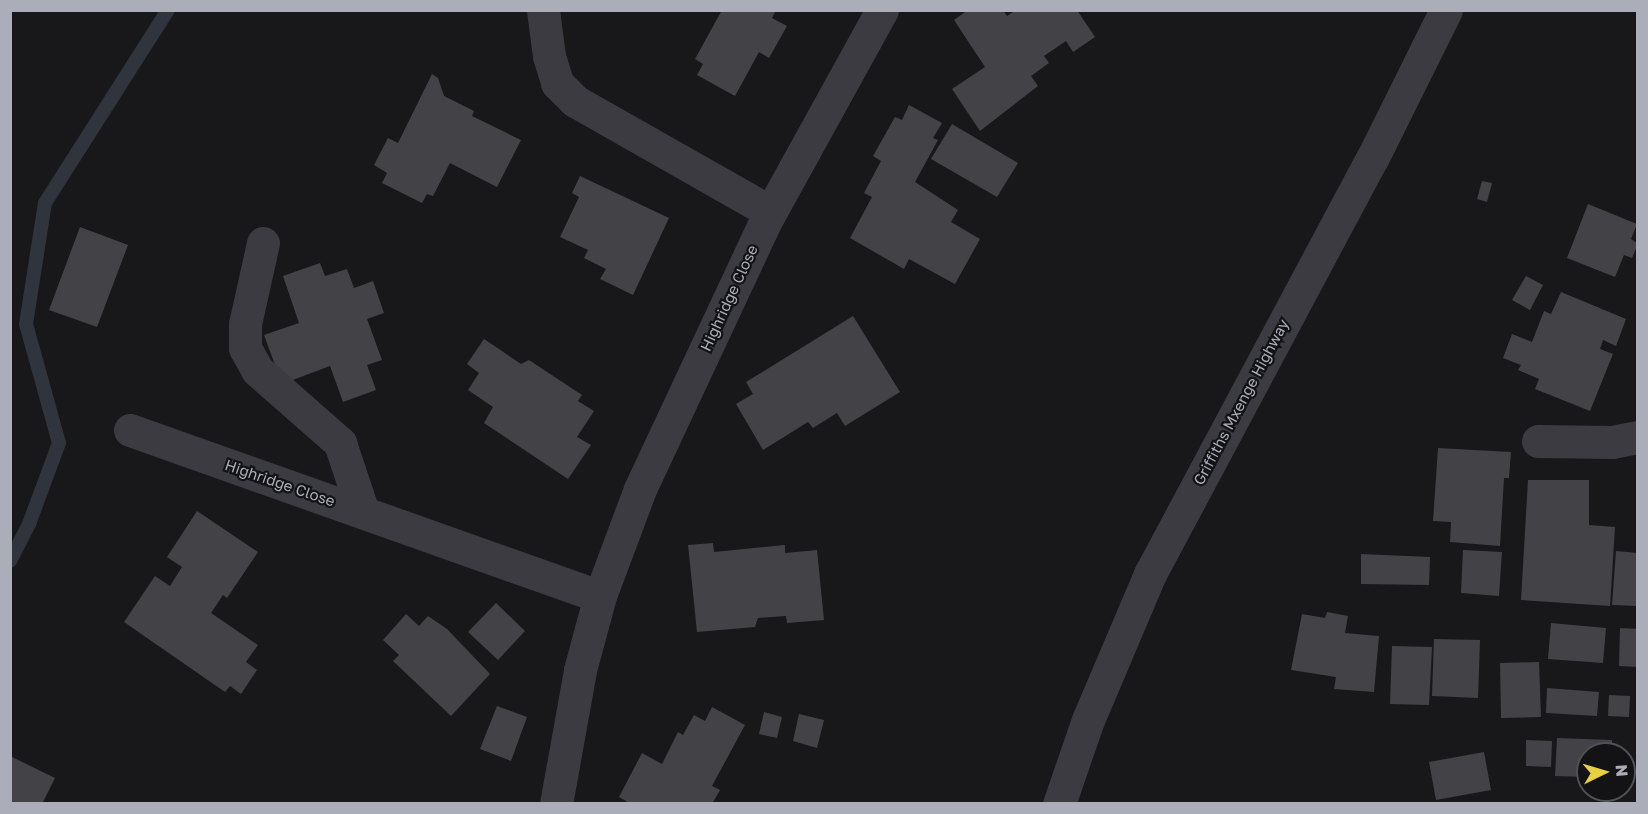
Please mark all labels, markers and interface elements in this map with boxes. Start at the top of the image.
street label: Highridge Close [697,242,761,354]
street label: Griffiths Mxenge Highway [1190,316,1292,488]
street label: Highridge Close [223,456,337,510]
north arrow [1576,742,1636,802]
text: N [1611,764,1632,778]

